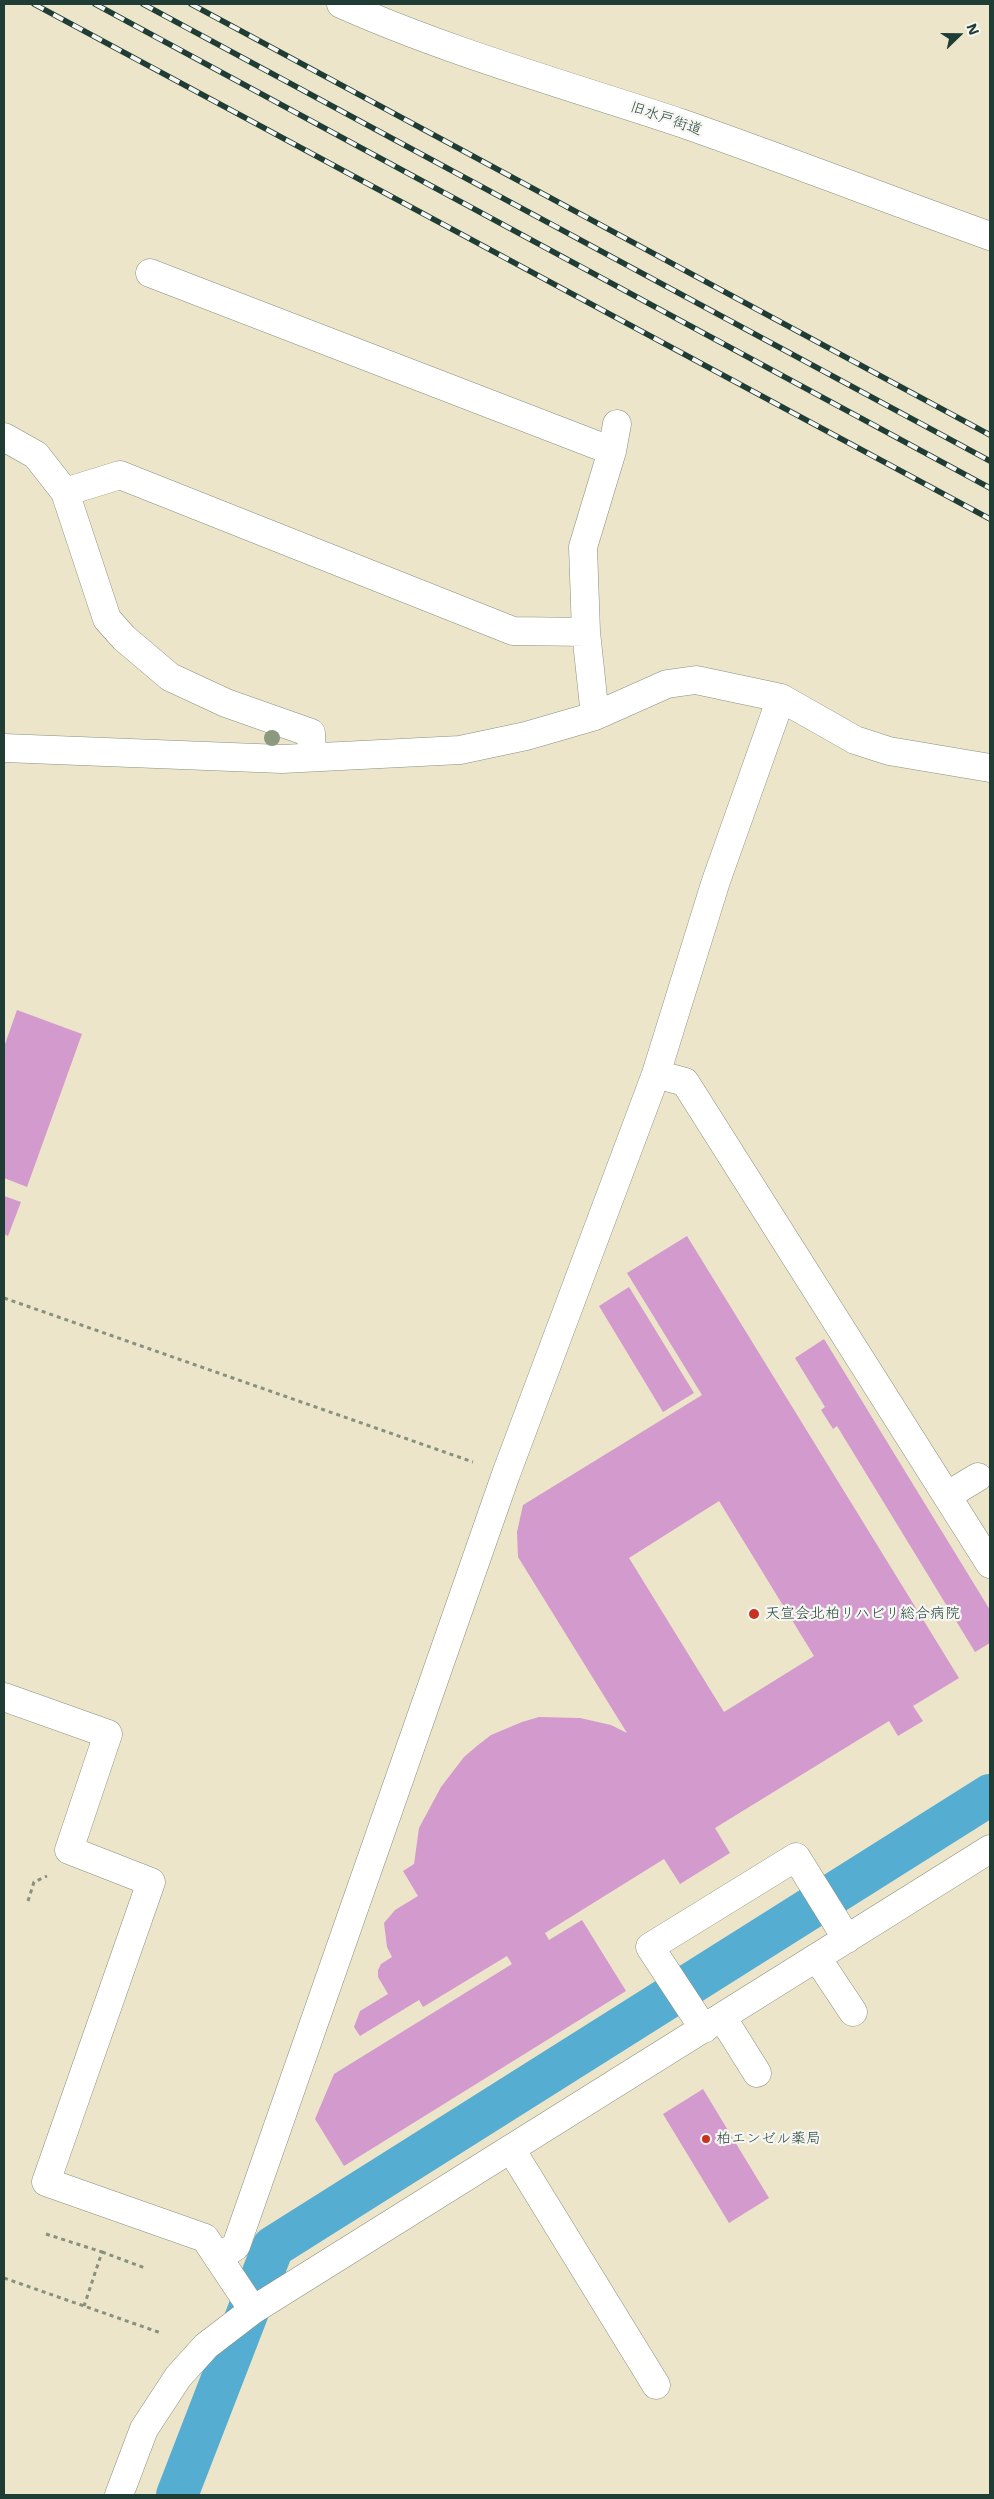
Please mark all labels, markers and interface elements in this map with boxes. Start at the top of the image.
north arrow [934,10,984,60]
text: N [962,21,983,38]
street label: 旧水戸街道 [628,98,704,140]
place label: 天宣会北柏リハビリ総合病院 [765,1605,960,1623]
marker: 天宣会北柏リハビリ総合病院 [747,1607,761,1621]
place label: 柏エンゼル薬局 [716,2130,821,2148]
marker: 柏エンゼル薬局 [700,2133,712,2145]

